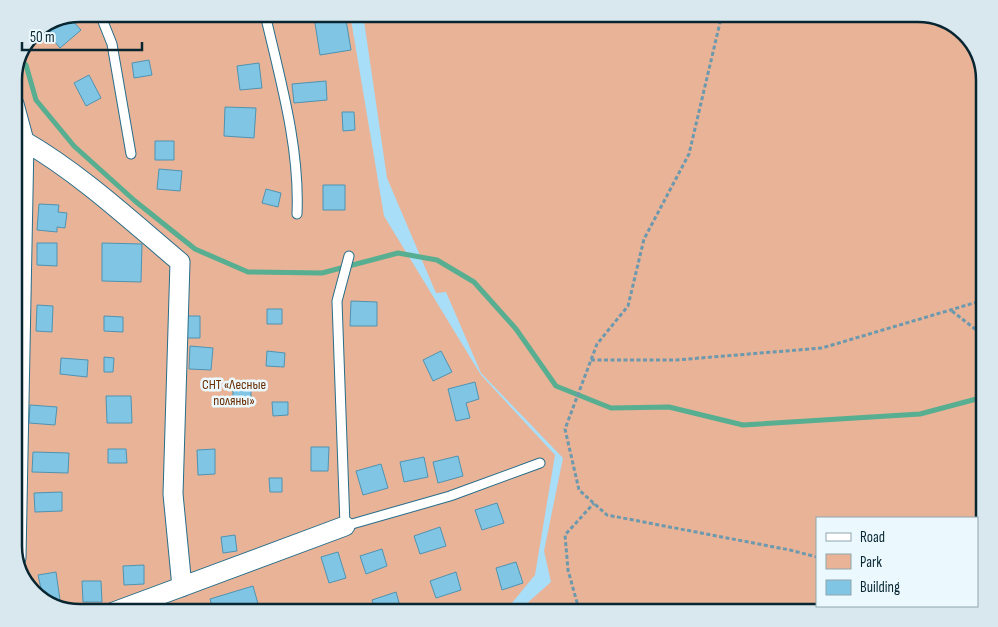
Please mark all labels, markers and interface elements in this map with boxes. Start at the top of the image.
scale bar [22,20,142,52]
text: 50 m [30,28,55,47]
park label: СНТ «Лесные поляны» [202,376,266,409]
legend [816,517,978,607]
text: Road [860,528,885,547]
text: Park [860,553,882,572]
text: Building [860,578,900,597]

